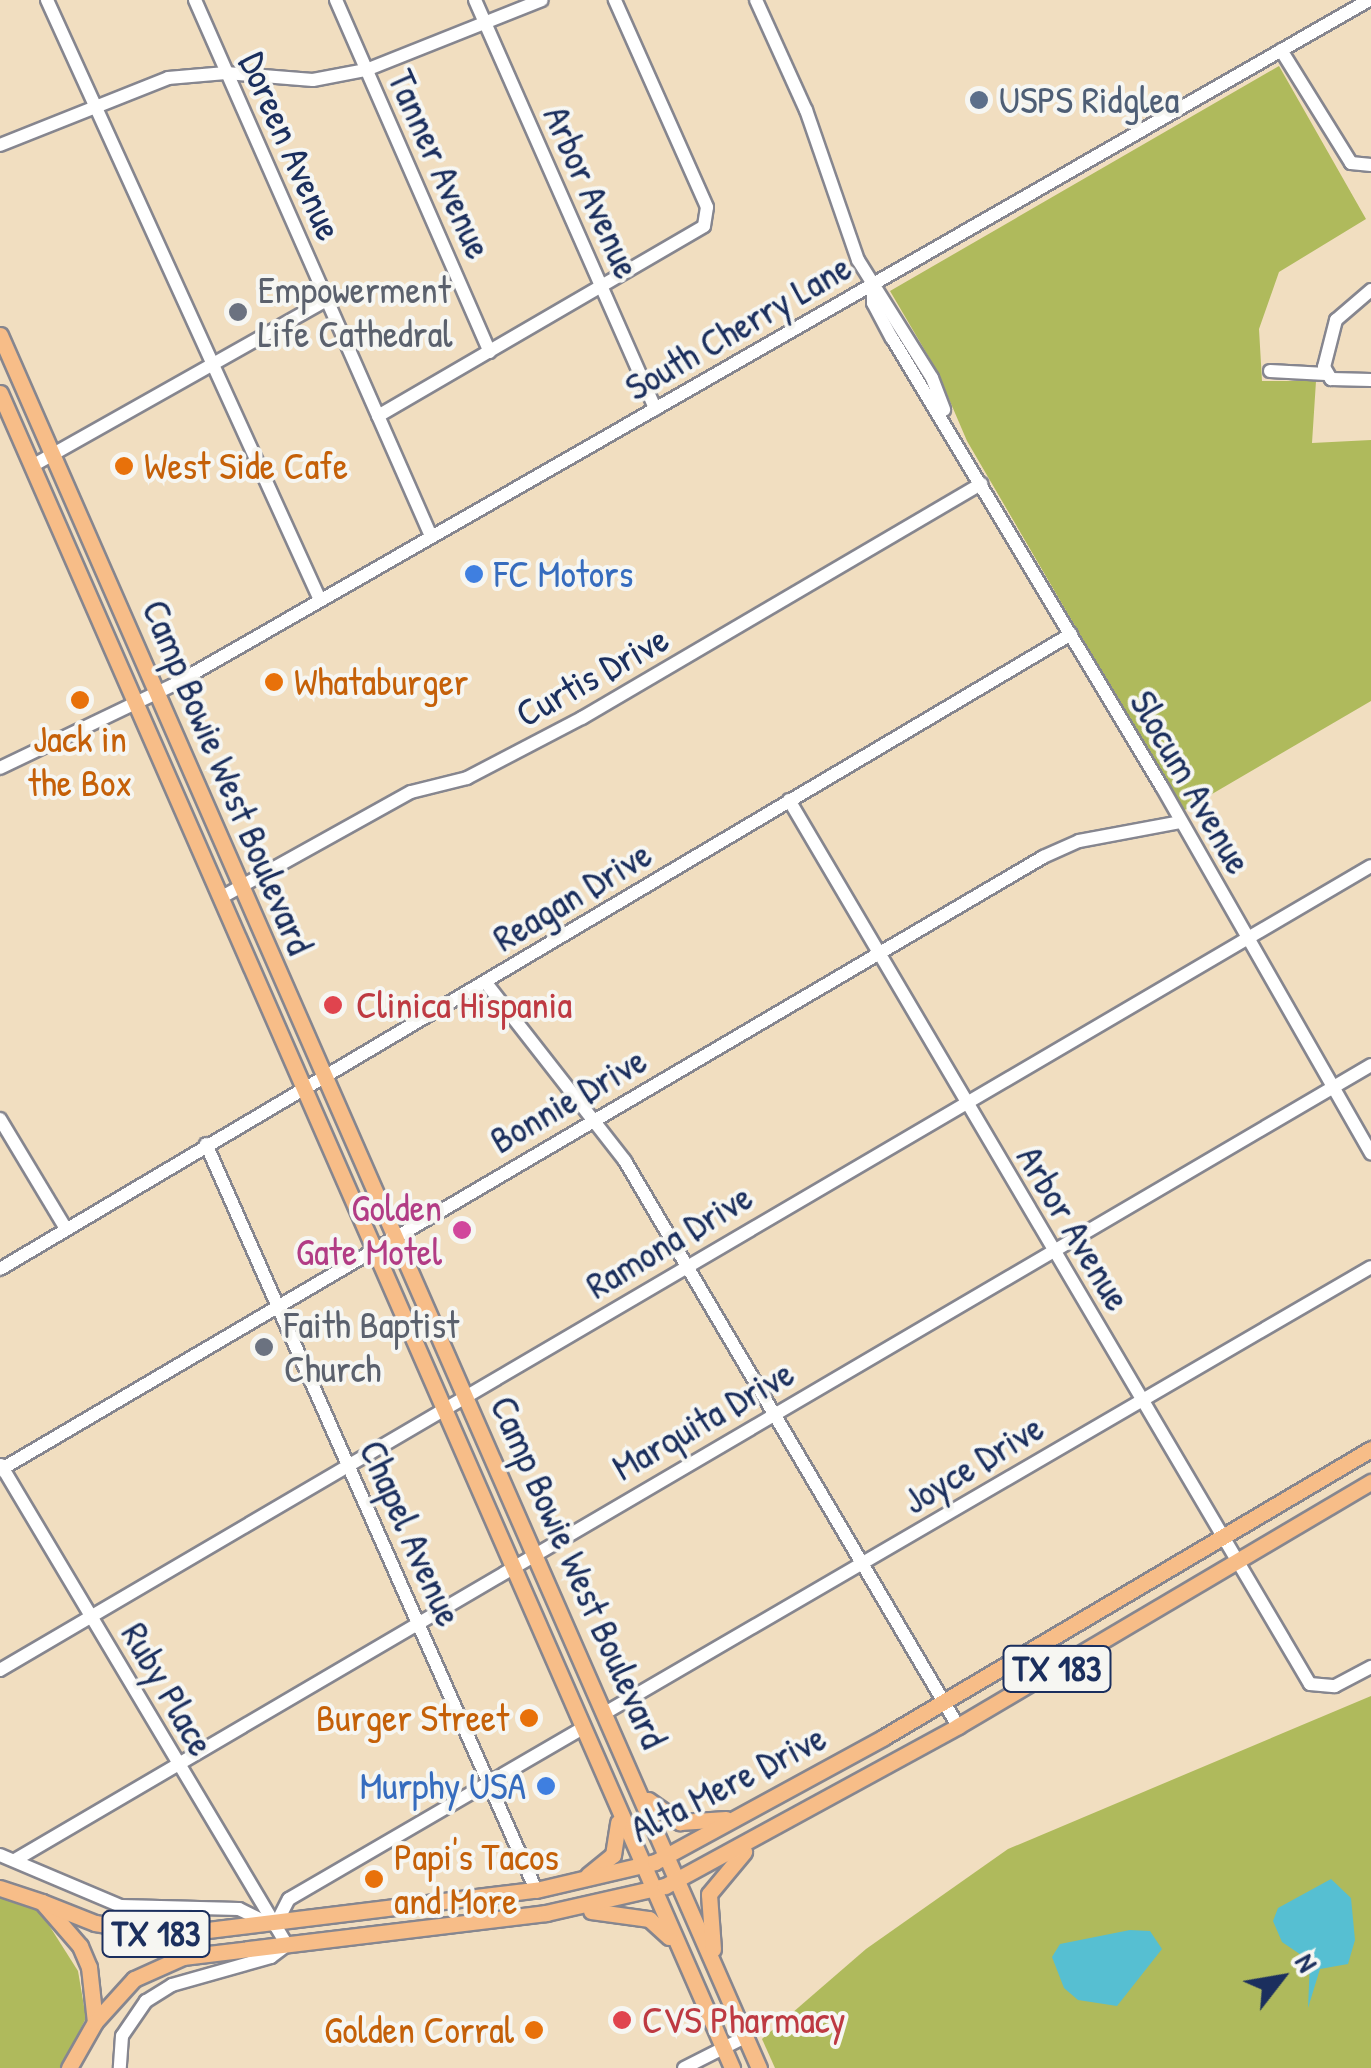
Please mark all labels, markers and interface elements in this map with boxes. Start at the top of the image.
street label: Doreen Avenue [229,45,353,247]
street label: Tanner Avenue [378,63,502,265]
place label: USPS Ridglea [999,77,1179,123]
marker: USPS Ridglea [968,89,990,111]
street label: Arbor Avenue [534,99,650,285]
street label: South Cherry Lane [617,244,859,410]
place label: Empowerment Life Cathedral [258,267,452,356]
marker: Empowerment Life Cathedral [227,301,249,323]
place label: West Side Cafe [144,443,348,489]
marker: West Side Cafe [113,455,135,477]
place label: FC Motors [494,551,633,597]
marker: FC Motors [463,563,485,585]
street label: Camp Bowie West Boulevard [133,593,323,961]
street label: Curtis Drive [508,616,676,736]
place label: Whataburger [294,659,468,705]
marker: Whataburger [263,671,285,693]
street label: Slocum Avenue [1120,682,1262,882]
marker: Jack in the Box [69,689,91,711]
place label: Jack in the Box [28,716,132,806]
street label: Reagan Drive [485,831,659,961]
place label: Clinica Hispania [356,982,572,1028]
marker: Clinica Hispania [320,992,346,1018]
street label: Bonnie Drive [482,1037,654,1163]
street label: Arbor Avenue [1007,1137,1141,1319]
street label: Ramona Drive [578,1174,760,1308]
place label: Golden Gate Motel [296,1185,442,1274]
marker: Golden Gate Motel [451,1219,473,1241]
place label: Faith Baptist Church [284,1302,459,1392]
marker: Faith Baptist Church [253,1336,275,1358]
street label: Marquita Drive [604,1350,802,1490]
street label: Camp Bowie West Boulevard [481,1389,677,1755]
street label: Joyce Drive [895,1404,1051,1524]
street label: Chapel Avenue [350,1433,472,1633]
street label: Ruby Place [112,1614,224,1764]
road number: TX 183 [1002,1639,1112,1699]
place label: Burger Street [316,1695,509,1741]
marker: Burger Street [518,1707,540,1729]
street label: Alta Mere Drive [623,1714,833,1852]
place label: Murphy USA [360,1763,526,1809]
marker: Murphy USA [535,1775,557,1797]
place label: Papi's Tacos and More [394,1834,559,1924]
marker: Papi's Tacos and More [363,1868,385,1890]
road number: TX 183 [101,1904,211,1964]
north arrow [1231,1928,1331,2028]
text: N [1287,1946,1327,1979]
place label: CVS Pharmacy [642,1997,846,2043]
place label: Golden Corral [324,2007,514,2053]
marker: CVS Pharmacy [611,2009,633,2031]
marker: Golden Corral [523,2019,545,2041]

